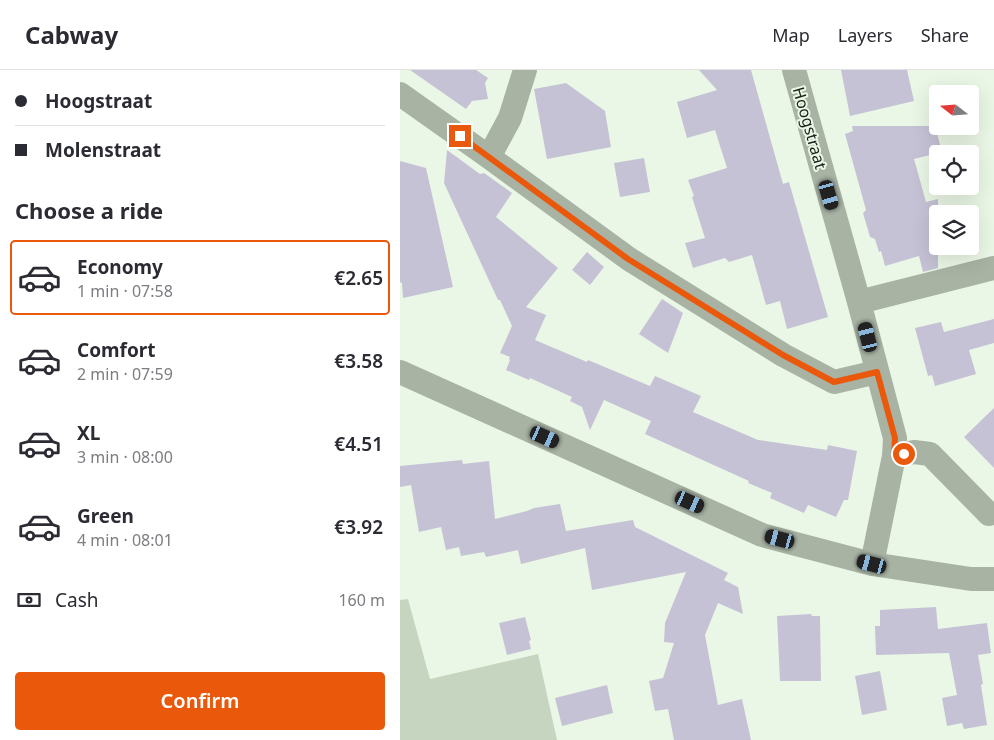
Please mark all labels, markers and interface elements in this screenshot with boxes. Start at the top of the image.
text: Cabway [25,18,118,51]
text: Map [772,23,810,47]
text: Layers [838,23,893,47]
text: Share [921,23,969,47]
street label: Hoogstraat [788,84,832,172]
north arrow [929,85,979,135]
map controls [929,85,979,255]
text: Hoogstraat [45,88,152,114]
route end [449,125,471,147]
text: Molenstraat [45,137,161,163]
button: locate [929,145,979,195]
car [817,179,840,211]
text: Choose a ride [15,195,163,225]
button: layers [929,205,979,255]
text: Economy [77,254,163,280]
icon: car [17,255,62,300]
text: €2.65 [334,265,383,291]
text: 1 min · 07:58 [77,280,173,302]
car [857,321,878,353]
text: Comfort [77,337,156,363]
icon: car [17,338,62,383]
text: €3.58 [334,348,383,374]
text: 2 min · 07:59 [77,363,173,385]
text: XL [77,420,100,446]
icon: car [17,421,62,466]
car [528,424,561,450]
text: €4.51 [334,431,383,457]
route start [893,443,915,465]
text: 3 min · 08:00 [77,446,173,468]
car [673,489,706,515]
text: Green [77,503,134,529]
icon: car [17,504,62,549]
text: €3.92 [334,514,383,540]
car [763,528,796,550]
text: 4 min · 08:01 [77,529,173,551]
car [855,553,888,575]
icon: cash [15,586,43,614]
text: Cash [55,587,99,613]
text: 160 m [338,589,385,611]
button: Confirm [15,672,385,730]

